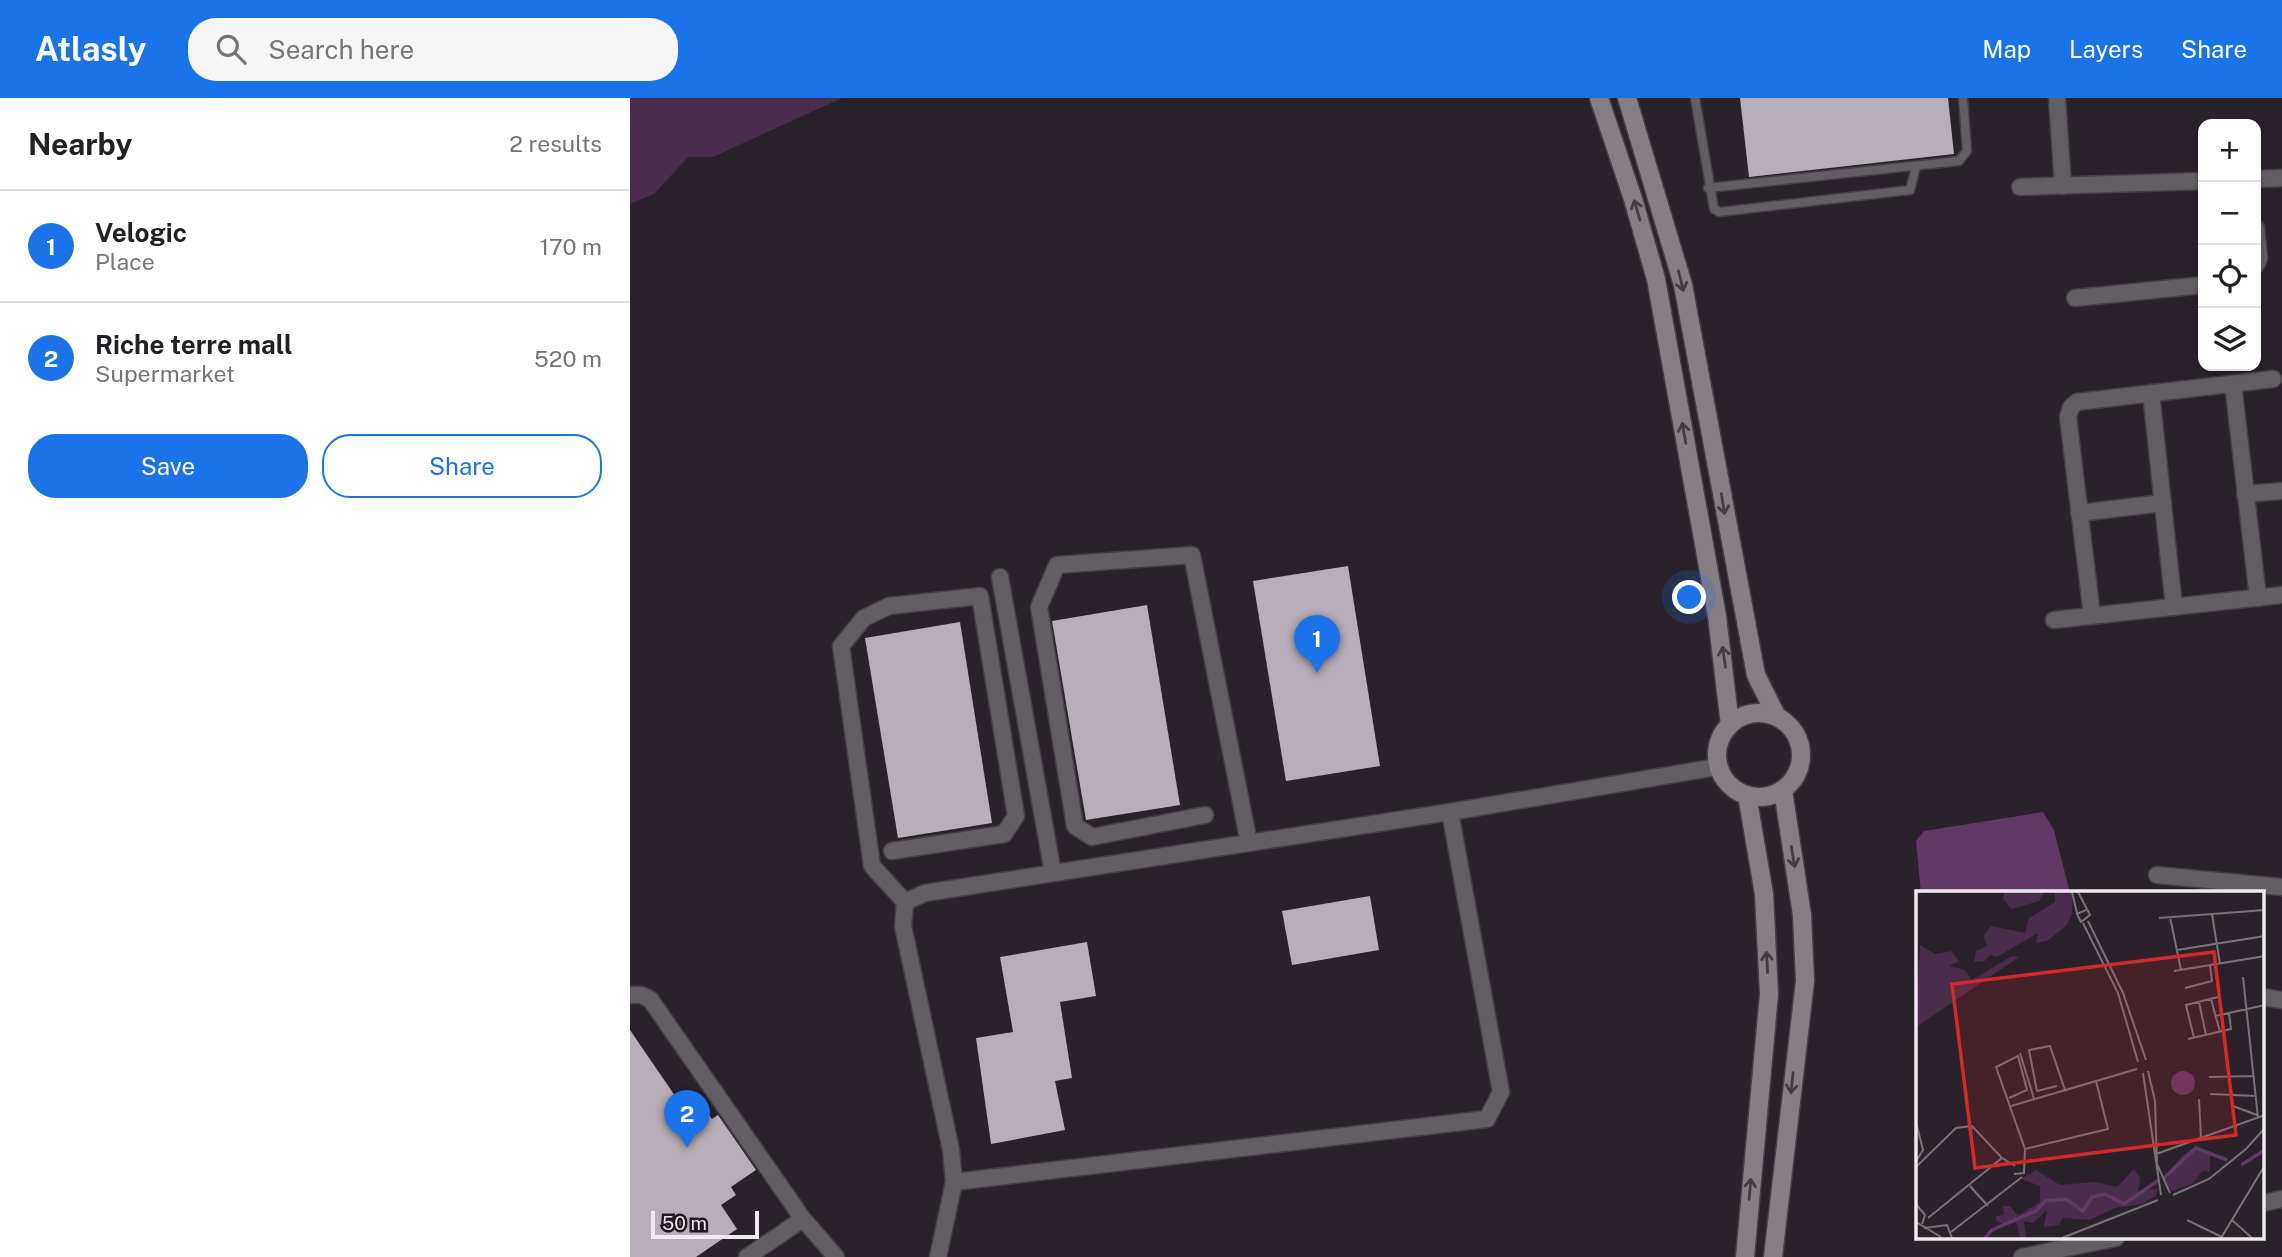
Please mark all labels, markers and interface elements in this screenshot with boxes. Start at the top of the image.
search box [188,18,678,81]
text: Atlasly [35,30,146,68]
icon: search [212,30,250,68]
text: Search here [268,34,414,65]
text: Map [1982,35,2031,63]
text: Layers [2069,35,2143,63]
text: Share [2181,35,2247,63]
map controls [2198,119,2261,371]
button: + [2198,119,2261,182]
text: Nearby [28,126,132,162]
text: 2 results [509,130,602,157]
button: − [2198,182,2261,245]
one-way arrow [1629,199,1642,221]
text: Velogic [95,217,187,248]
text: 1 [46,233,56,260]
text: 170 m [540,233,602,260]
button: locate [2198,245,2261,308]
text: Place [95,248,155,275]
one-way arrow [1675,269,1688,292]
button: layers [2198,308,2261,371]
text: Riche terre mall [95,329,292,360]
text: 2 [44,345,58,372]
text: 520 m [534,345,602,372]
text: Supermarket [95,360,235,387]
one-way arrow [1676,422,1690,445]
button: Save [28,434,308,498]
button: Share [322,434,602,498]
one-way arrow [1717,492,1730,515]
your location [1672,580,1706,614]
pin: 1 [1294,615,1340,673]
one-way arrow [1717,646,1730,669]
one-way arrow [1787,845,1800,868]
inset map [1916,891,2264,1240]
one-way arrow [1760,952,1773,974]
one-way arrow [1785,1071,1798,1094]
pin: 2 [664,1090,710,1148]
one-way arrow [1744,1178,1757,1201]
scale bar [651,1208,760,1240]
text: 50 m [662,1212,707,1234]

